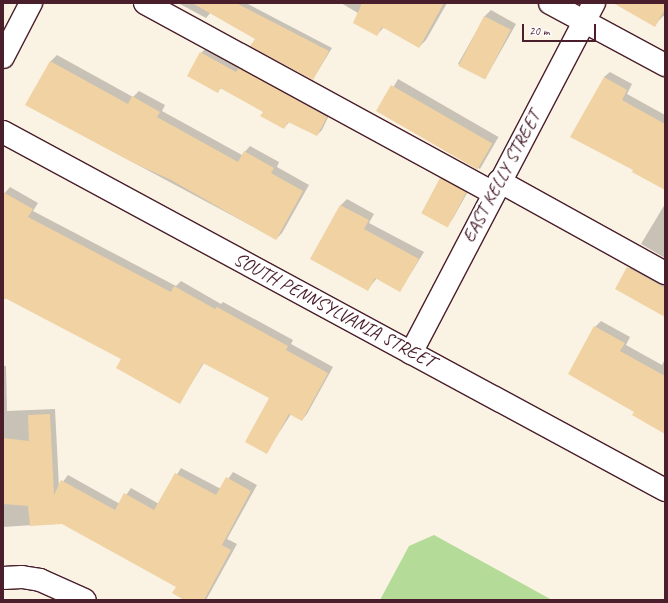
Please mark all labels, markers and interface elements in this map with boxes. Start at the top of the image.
scale bar [524,16,598,42]
text: 20 m [529,23,549,39]
street label: EAST KELLY STREET [458,107,546,247]
street label: SOUTH PENNSYLVANIA STREET [230,248,438,374]

